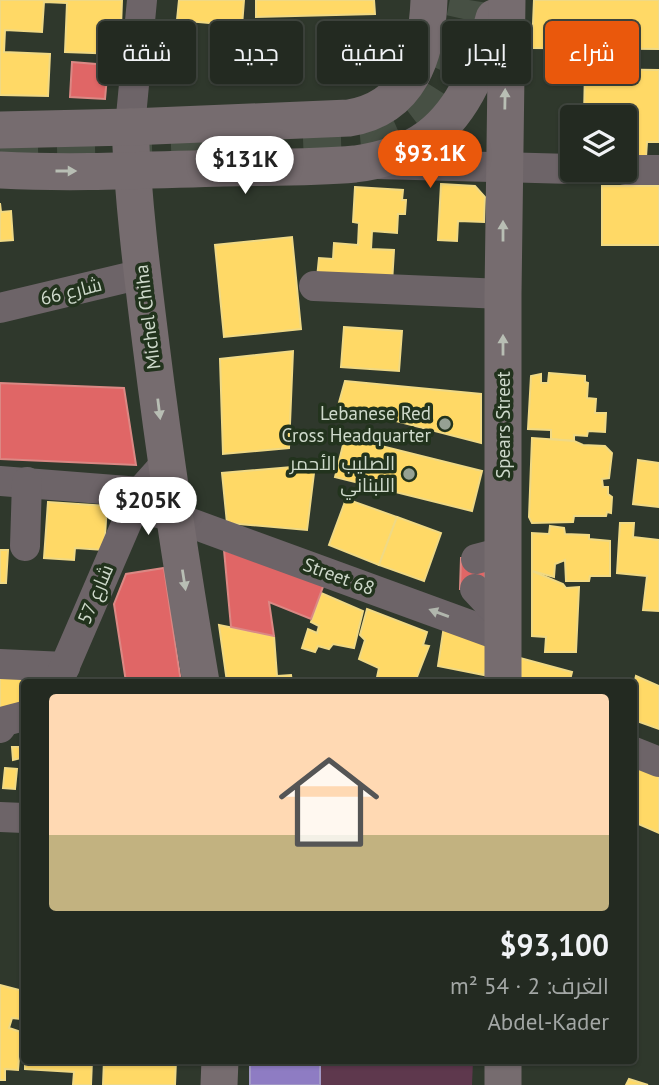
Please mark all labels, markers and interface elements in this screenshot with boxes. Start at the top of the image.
chip: شقة [98,21,196,84]
chip: جديد [210,21,303,84]
chip: تصفية [317,21,428,84]
chip: إيجار [442,21,531,84]
chip: شراء [545,21,639,84]
one-way arrow [499,88,511,110]
map controls [560,105,637,182]
button: layers [560,105,637,182]
pin: $93.1K [373,130,487,190]
pin: $131K [196,136,294,196]
text: $93.1K [394,138,466,167]
text: $131K [212,144,278,173]
one-way arrow [55,165,77,177]
one-way arrow [497,219,509,241]
street label: Michel Chiha [129,263,165,371]
street label: شارع 66 [38,272,105,312]
one-way arrow [497,334,509,356]
street label: Spears Street [491,371,515,479]
one-way arrow [153,398,164,420]
place label: Lebanese Red Cross Headquarter [281,401,432,447]
marker: Lebanese Red Cross Headquarter [437,416,453,432]
place label: الصليب الأحمر اللبناني [289,451,395,500]
marker: الصليب الأحمر اللبناني [401,466,417,482]
pin: $205K [99,477,197,537]
text: $205K [115,485,181,514]
street label: Street 68 [300,552,378,600]
street label: شارع 57 [72,560,120,628]
one-way arrow [179,569,190,591]
one-way arrow [428,607,449,618]
icon: home [266,739,392,865]
text: $93,100 [499,925,609,964]
text: الغرف: 2 · 54 m² [450,971,609,1000]
text: Abdel-Kader [487,1007,609,1036]

